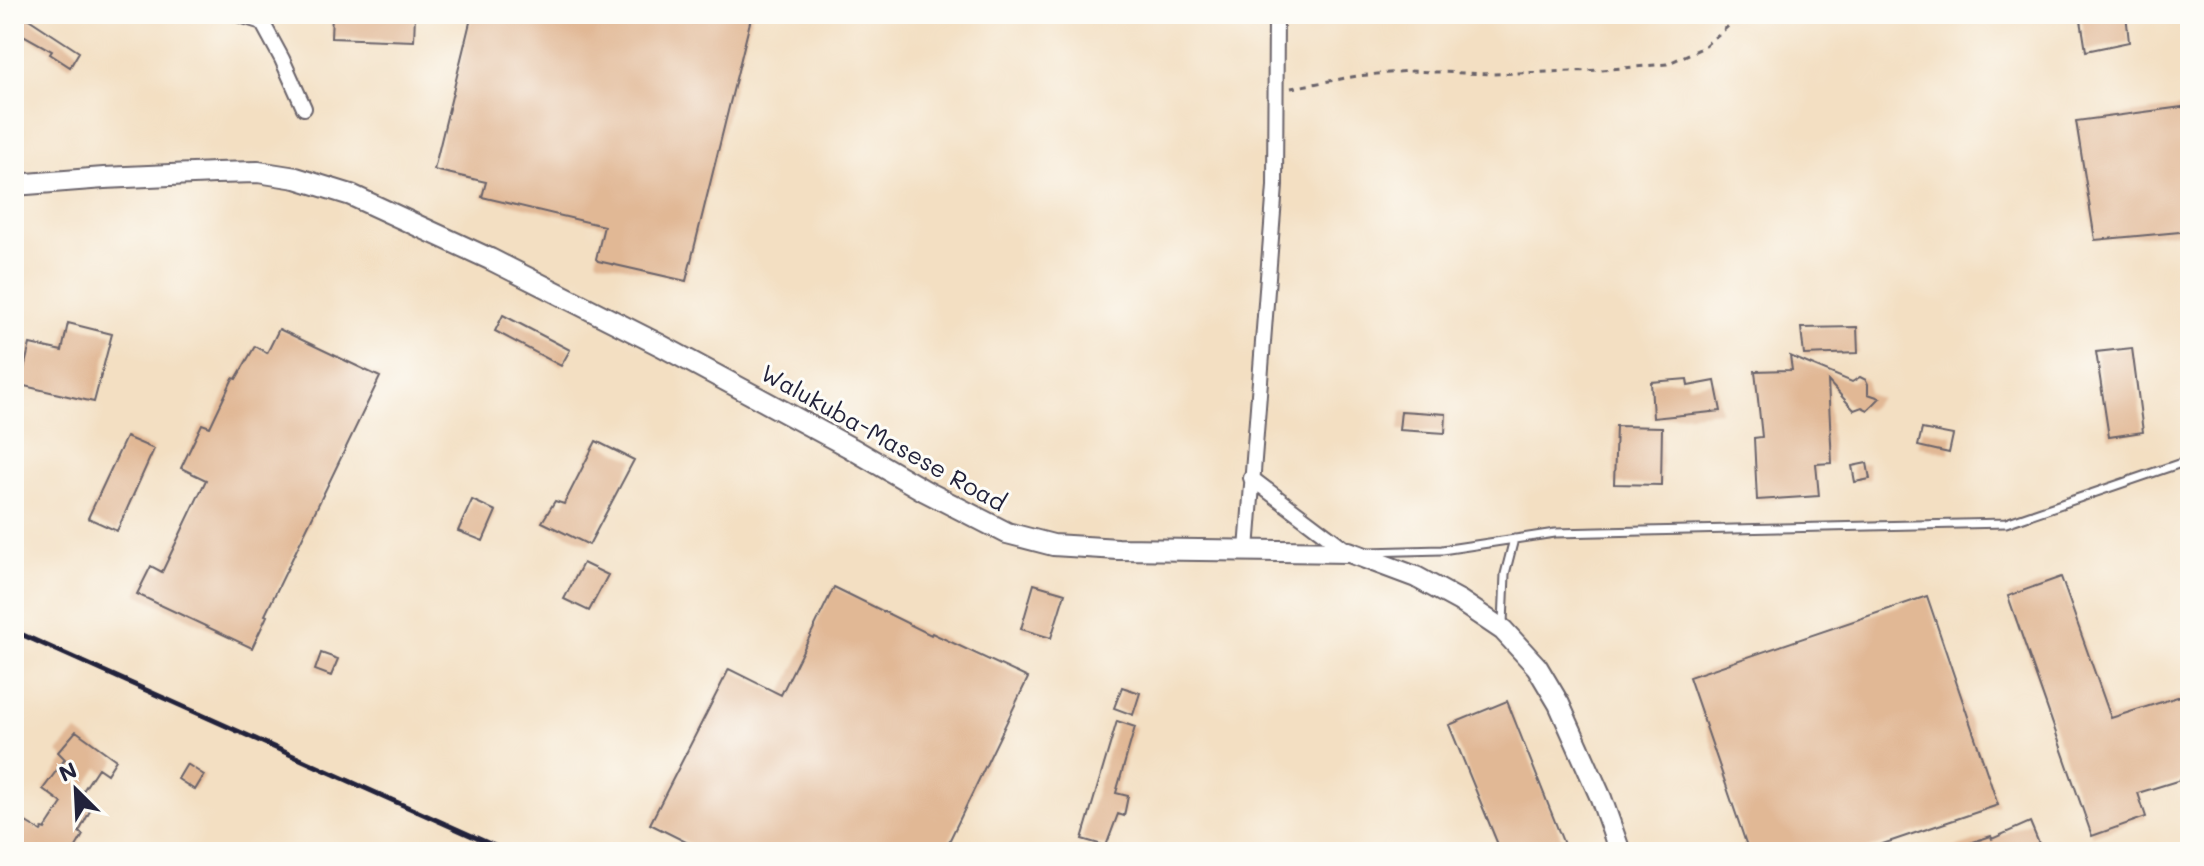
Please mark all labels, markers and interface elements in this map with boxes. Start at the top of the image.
street label: Walukuba-Masese Road [756,357,1012,517]
north arrow [36,750,116,830]
text: N [54,755,81,788]

